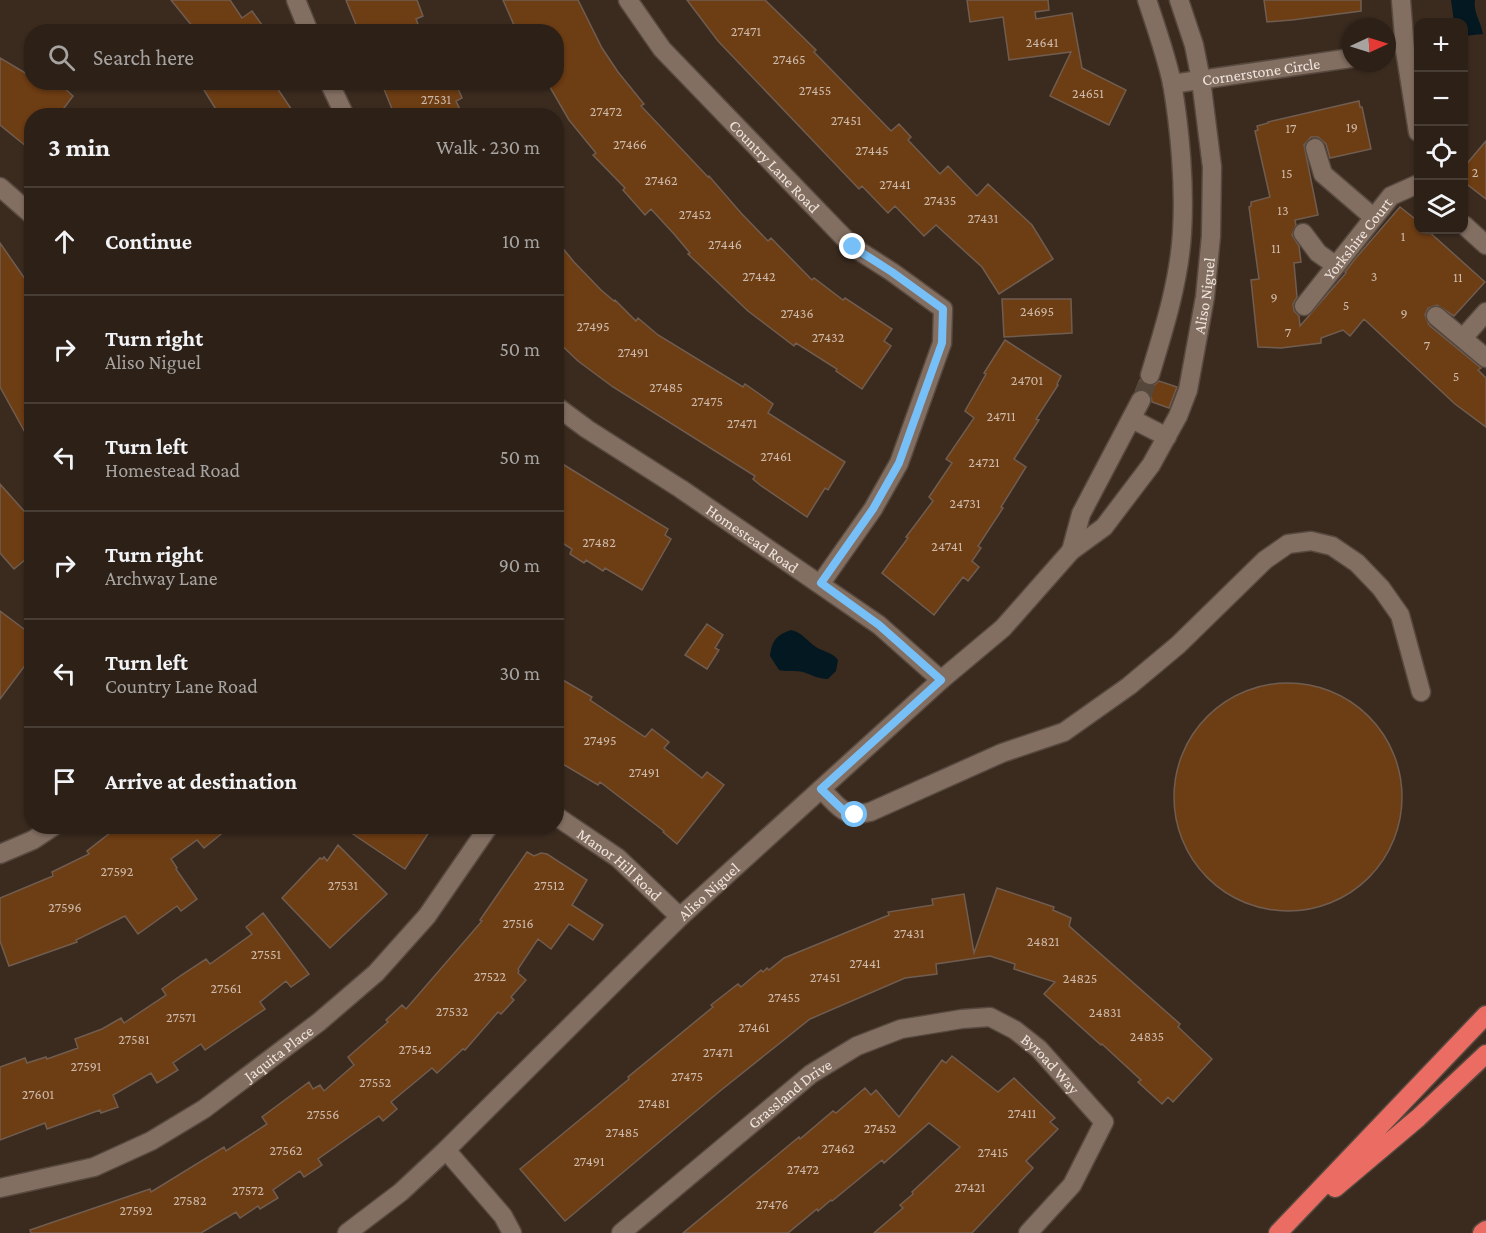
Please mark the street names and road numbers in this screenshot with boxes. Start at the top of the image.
street label: Cornerstone Circle [1201,54,1321,88]
street label: Country Lane Road [726,116,824,216]
street label: Yorkshire Court [1320,194,1395,283]
street label: Aliso Niguel [1190,257,1217,335]
street label: Homestead Road [703,501,802,576]
street label: Manor Hill Road [574,825,666,904]
street label: Aliso Niguel [674,859,743,923]
street label: Jaquita Place [239,1021,316,1086]
street label: Byroad Way [1018,1030,1084,1098]
street label: Grassland Drive [744,1055,834,1132]

